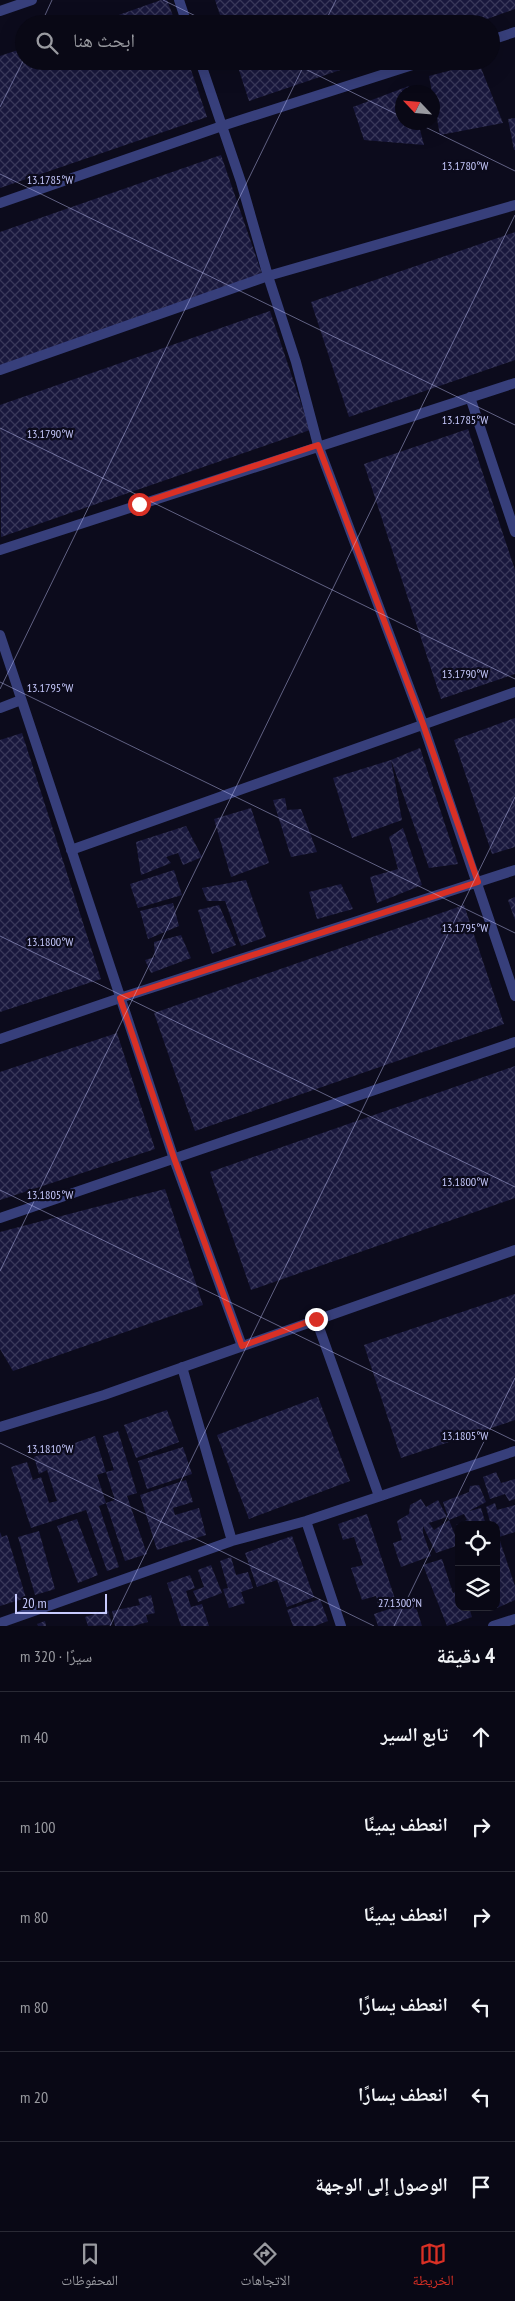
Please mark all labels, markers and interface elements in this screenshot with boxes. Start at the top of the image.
search box [15,15,500,70]
text: ابحث هنا [73,28,135,52]
icon: search [33,29,61,57]
north arrow [395,85,440,130]
text: 13.1780°W [442,158,488,173]
text: 13.1785°W [27,172,73,187]
text: 13.1785°W [442,412,488,427]
text: 13.1790°W [27,426,73,441]
route start [128,493,151,516]
text: 13.1790°W [442,666,488,681]
text: 13.1795°W [27,680,73,695]
text: 13.1795°W [442,920,488,935]
text: 13.1800°W [27,934,73,949]
text: 13.1800°W [442,1174,488,1189]
text: 13.1805°W [27,1187,73,1202]
route end [305,1308,328,1331]
text: 13.1805°W [442,1428,488,1443]
text: 13.1810°W [27,1441,73,1456]
map controls [455,1521,500,1611]
button: locate [455,1521,500,1566]
button: layers [455,1566,500,1611]
scale bar [15,1591,108,1614]
text: 20 m [22,1594,47,1612]
text: 27.1300°N [378,1595,422,1610]
text: 4 دقيقة [437,1642,495,1669]
text: سيرًا · 320 m [20,1646,92,1666]
text: تابع السير [381,1722,448,1746]
icon: ahead [467,1723,495,1751]
text: 40 m [20,1727,48,1747]
text: انعطف يمينًا [364,1812,448,1836]
icon: right [467,1813,495,1841]
text: 100 m [20,1817,55,1837]
text: انعطف يمينًا [364,1902,448,1926]
icon: right [467,1903,495,1931]
text: 80 m [20,1907,48,1927]
text: انعطف يسارًا [358,1992,448,2016]
icon: left [467,1993,495,2021]
text: 80 m [20,1997,48,2017]
text: انعطف يسارًا [358,2082,448,2106]
icon: left [467,2083,495,2111]
text: 20 m [20,2087,48,2107]
text: الوصول إلى الوجهة [315,2172,448,2196]
icon: arrive [467,2173,495,2201]
tab: المحفوظات [61,2240,118,2294]
tab: الاتجاهات [241,2240,290,2294]
tab: الخريطة [413,2240,454,2294]

